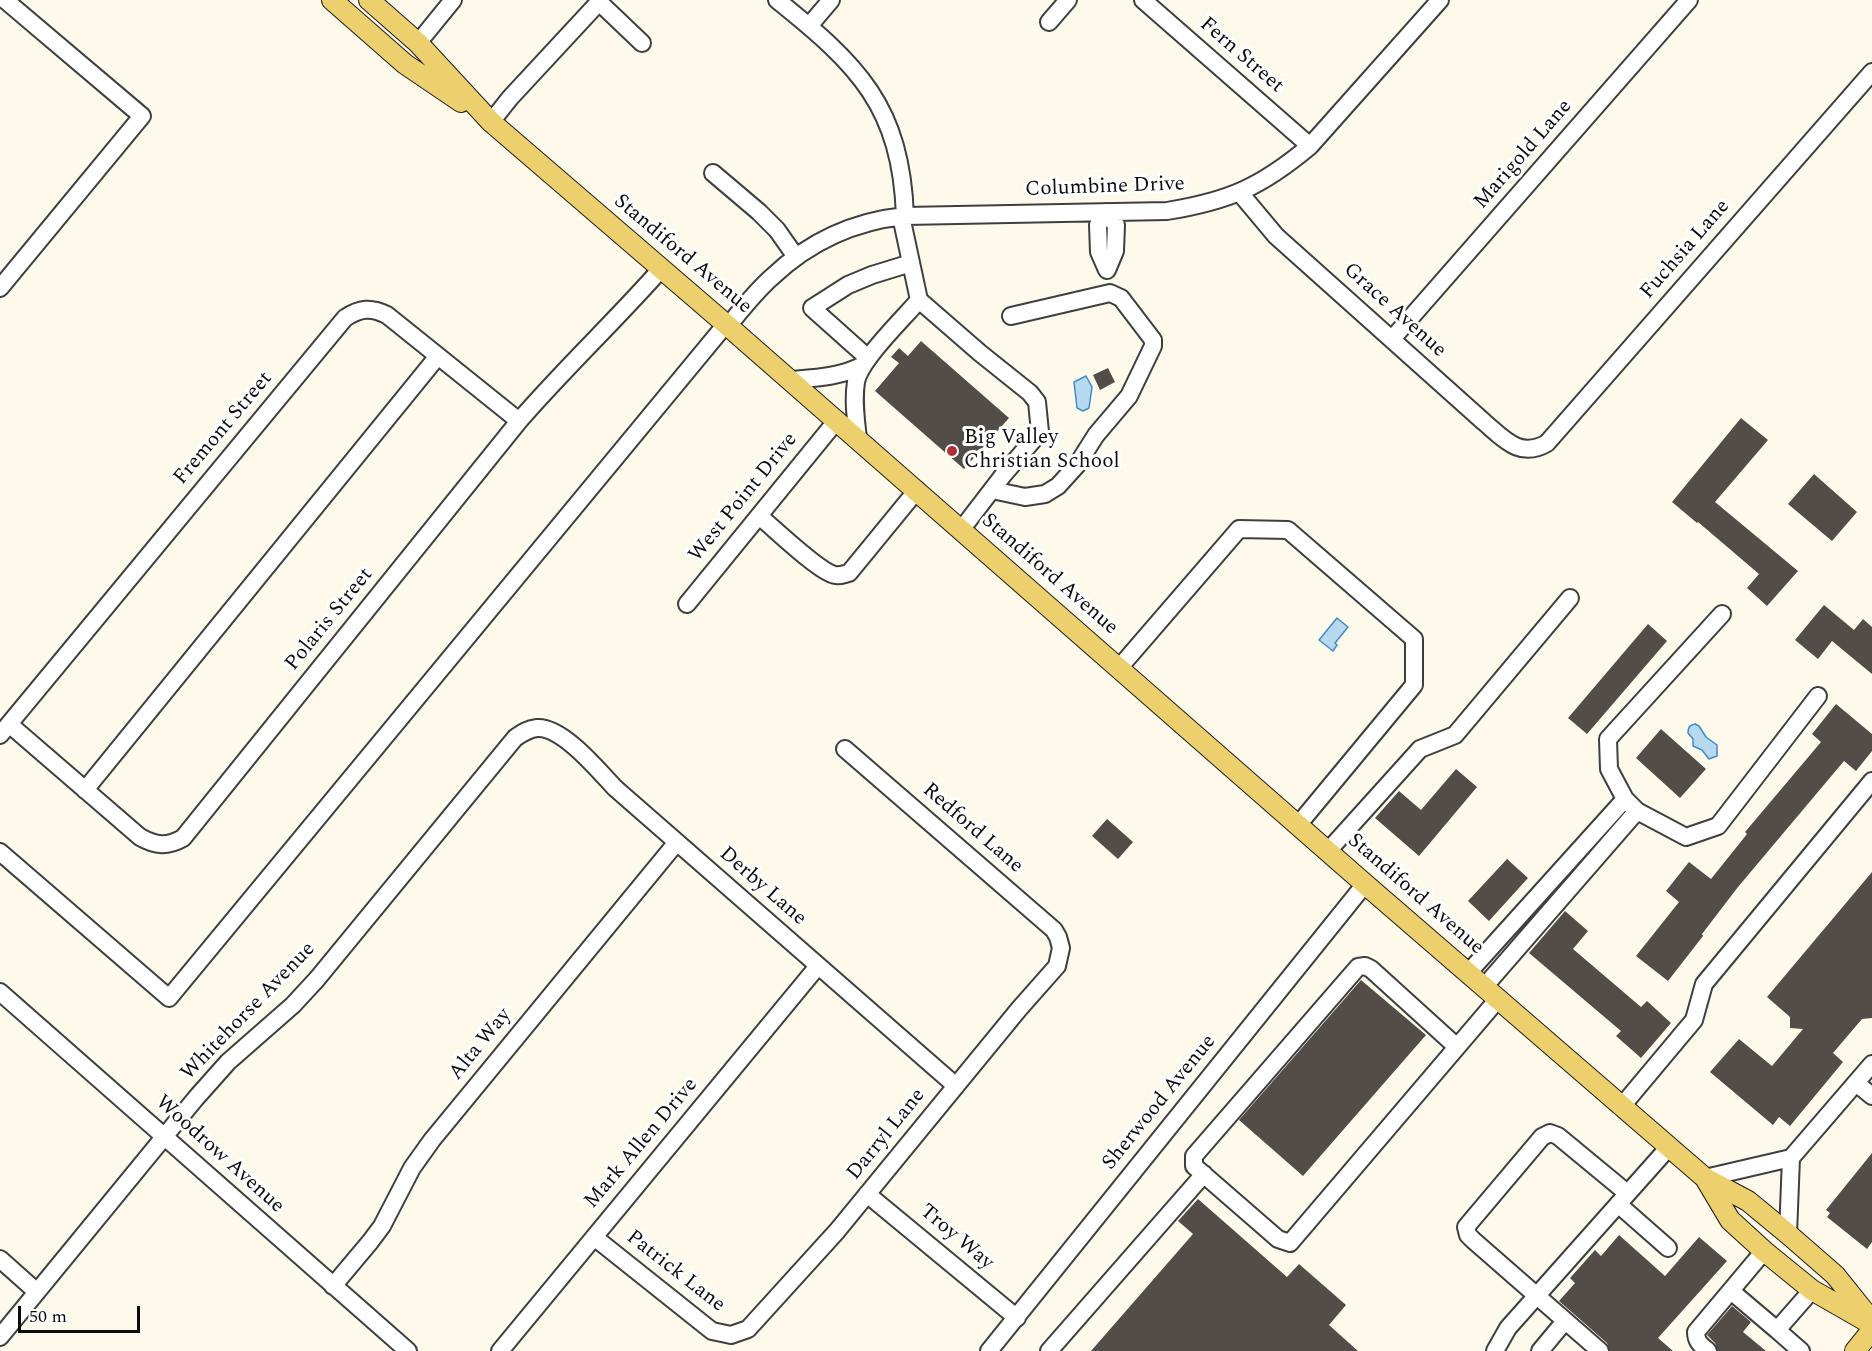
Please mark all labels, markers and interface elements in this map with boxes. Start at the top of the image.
street label: Fern Street [1194,13,1288,99]
street label: Marigold Lane [1470,95,1578,215]
street label: Columbine Drive [1025,173,1185,203]
street label: Standiford Avenue [608,190,756,320]
street label: Fuchsia Lane [1636,195,1736,305]
street label: Grace Avenue [1337,258,1451,364]
street label: Fremont Street [169,367,279,491]
place label: Big Valley Christian School [964,426,1120,476]
street label: West Point Drive [684,428,804,568]
marker: Big Valley Christian School [945,444,959,458]
street label: Standiford Avenue [976,509,1122,641]
street label: Polaris Street [281,563,379,677]
street label: Redford Lane [916,778,1028,880]
street label: Standiford Avenue [1342,829,1488,961]
street label: Derby Lane [713,842,811,932]
street label: Whitehorse Avenue [177,938,321,1086]
street label: Alta Way [444,1004,518,1086]
street label: Sherwood Avenue [1098,1030,1222,1176]
street label: Mark Allen Drive [580,1074,704,1214]
street label: Darryl Lane [842,1084,932,1186]
street label: Woodrow Avenue [149,1090,289,1220]
street label: Troy Way [914,1200,998,1276]
street label: Patrick Lane [620,1226,730,1318]
scale bar [21,1294,142,1332]
text: 50 m [29,1303,67,1330]

